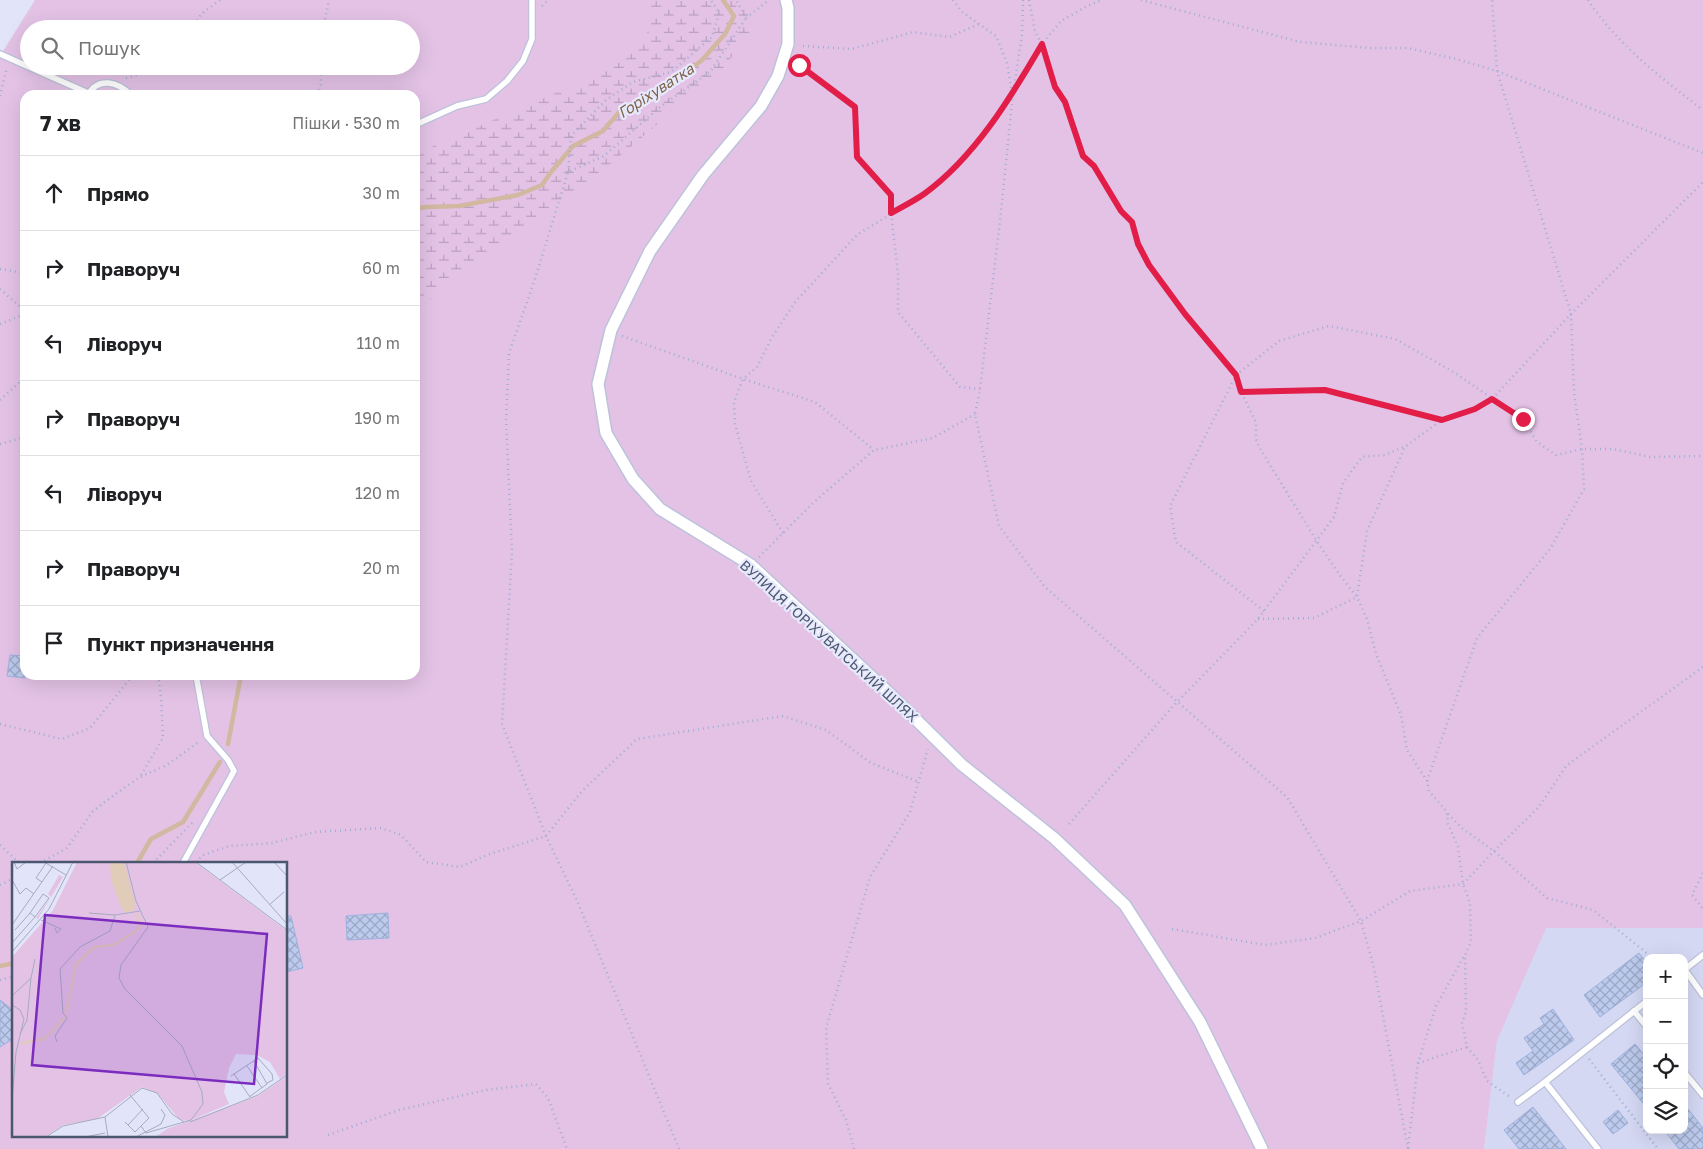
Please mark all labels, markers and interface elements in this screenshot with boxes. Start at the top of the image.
search box [20,20,420,75]
icon: search [38,34,66,62]
text: Пошук [78,36,141,59]
route start [788,54,811,77]
water label: Горіхуватка [614,59,698,122]
text: 7 хв [40,110,81,136]
text: Пішки · 530 m [292,113,400,133]
icon: ahead [40,179,68,207]
text: Прямо [87,182,149,205]
text: 30 m [363,183,400,203]
icon: right [40,254,68,282]
text: Праворуч [87,257,180,280]
text: 60 m [362,258,400,278]
icon: left [40,329,68,357]
text: Ліворуч [87,332,162,355]
text: 110 m [356,333,400,353]
icon: right [40,404,68,432]
text: Праворуч [87,407,180,430]
text: 190 m [354,408,400,428]
route end [1512,408,1535,431]
icon: left [40,479,68,507]
text: Ліворуч [87,482,162,505]
text: 120 m [355,483,400,503]
icon: right [40,554,68,582]
street label: ВУЛИЦЯ ГОРІХУВАТСЬКИЙ ШЛЯХ [737,556,922,725]
text: Праворуч [87,557,180,580]
text: 20 m [363,558,400,578]
icon: arrive [40,629,68,657]
text: Пункт призначення [87,632,274,655]
inset map [12,862,288,1136]
map controls [1643,954,1688,1134]
button: + [1643,954,1688,999]
button: − [1643,999,1688,1044]
button: locate [1643,1044,1688,1089]
button: layers [1643,1089,1688,1134]

